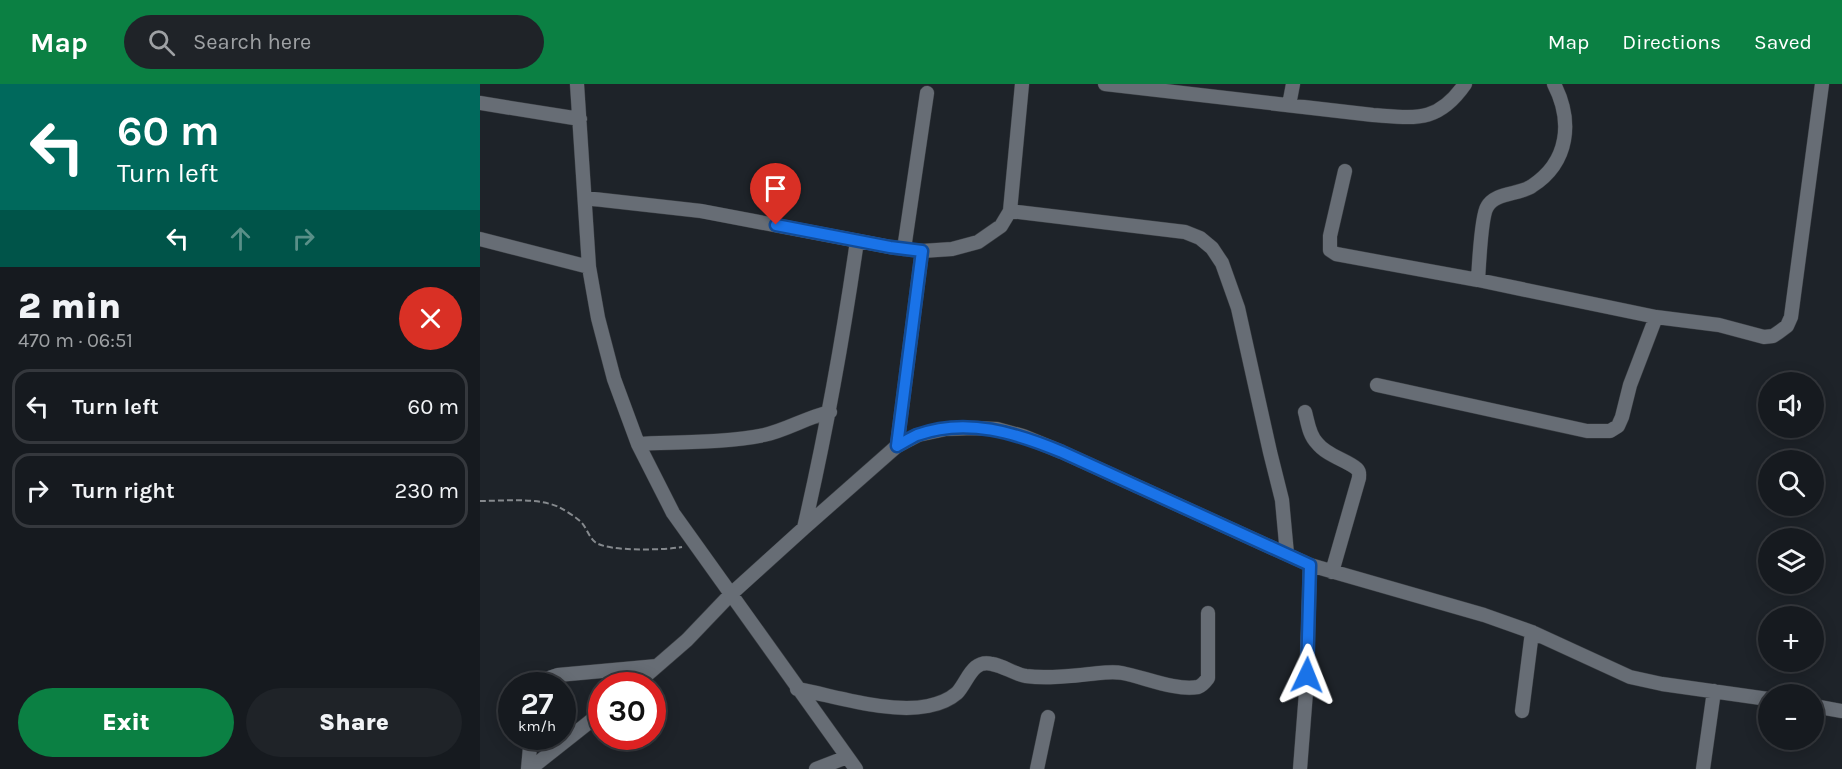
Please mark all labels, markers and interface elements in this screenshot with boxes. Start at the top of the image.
search box [124,15,544,69]
text: Map [30,26,88,59]
icon: search [145,26,178,59]
text: Search here [193,29,311,55]
text: Map [1548,30,1589,54]
text: Directions [1622,30,1721,54]
text: Saved [1754,30,1812,54]
text: 60 m [117,106,220,156]
icon: left [18,108,96,186]
text: Turn left [117,157,218,189]
pin [750,163,801,225]
icon: arrive [759,172,792,205]
icon: left [161,222,194,255]
icon: ahead [224,222,257,255]
icon: right [287,222,320,255]
text: 2 min [18,285,121,327]
button: close [399,287,462,350]
text: 470 m · 06:51 [18,329,133,352]
map controls [1758,372,1824,750]
button: sound [1758,372,1824,438]
icon: left [21,390,54,423]
text: Turn left [72,394,159,420]
text: 60 m [408,394,459,420]
button: search [1758,450,1824,516]
icon: right [21,474,54,507]
text: Turn right [72,478,175,504]
text: 230 m [394,478,459,504]
button: layers [1758,528,1824,594]
button: + [1758,606,1824,672]
position arrow [1275,643,1339,707]
speed limit sign: 30 [588,672,666,750]
button: − [1758,684,1824,750]
text: 27 [520,686,554,722]
button: Exit [18,688,234,757]
button: Share [246,688,462,757]
text: km/h [518,717,556,735]

